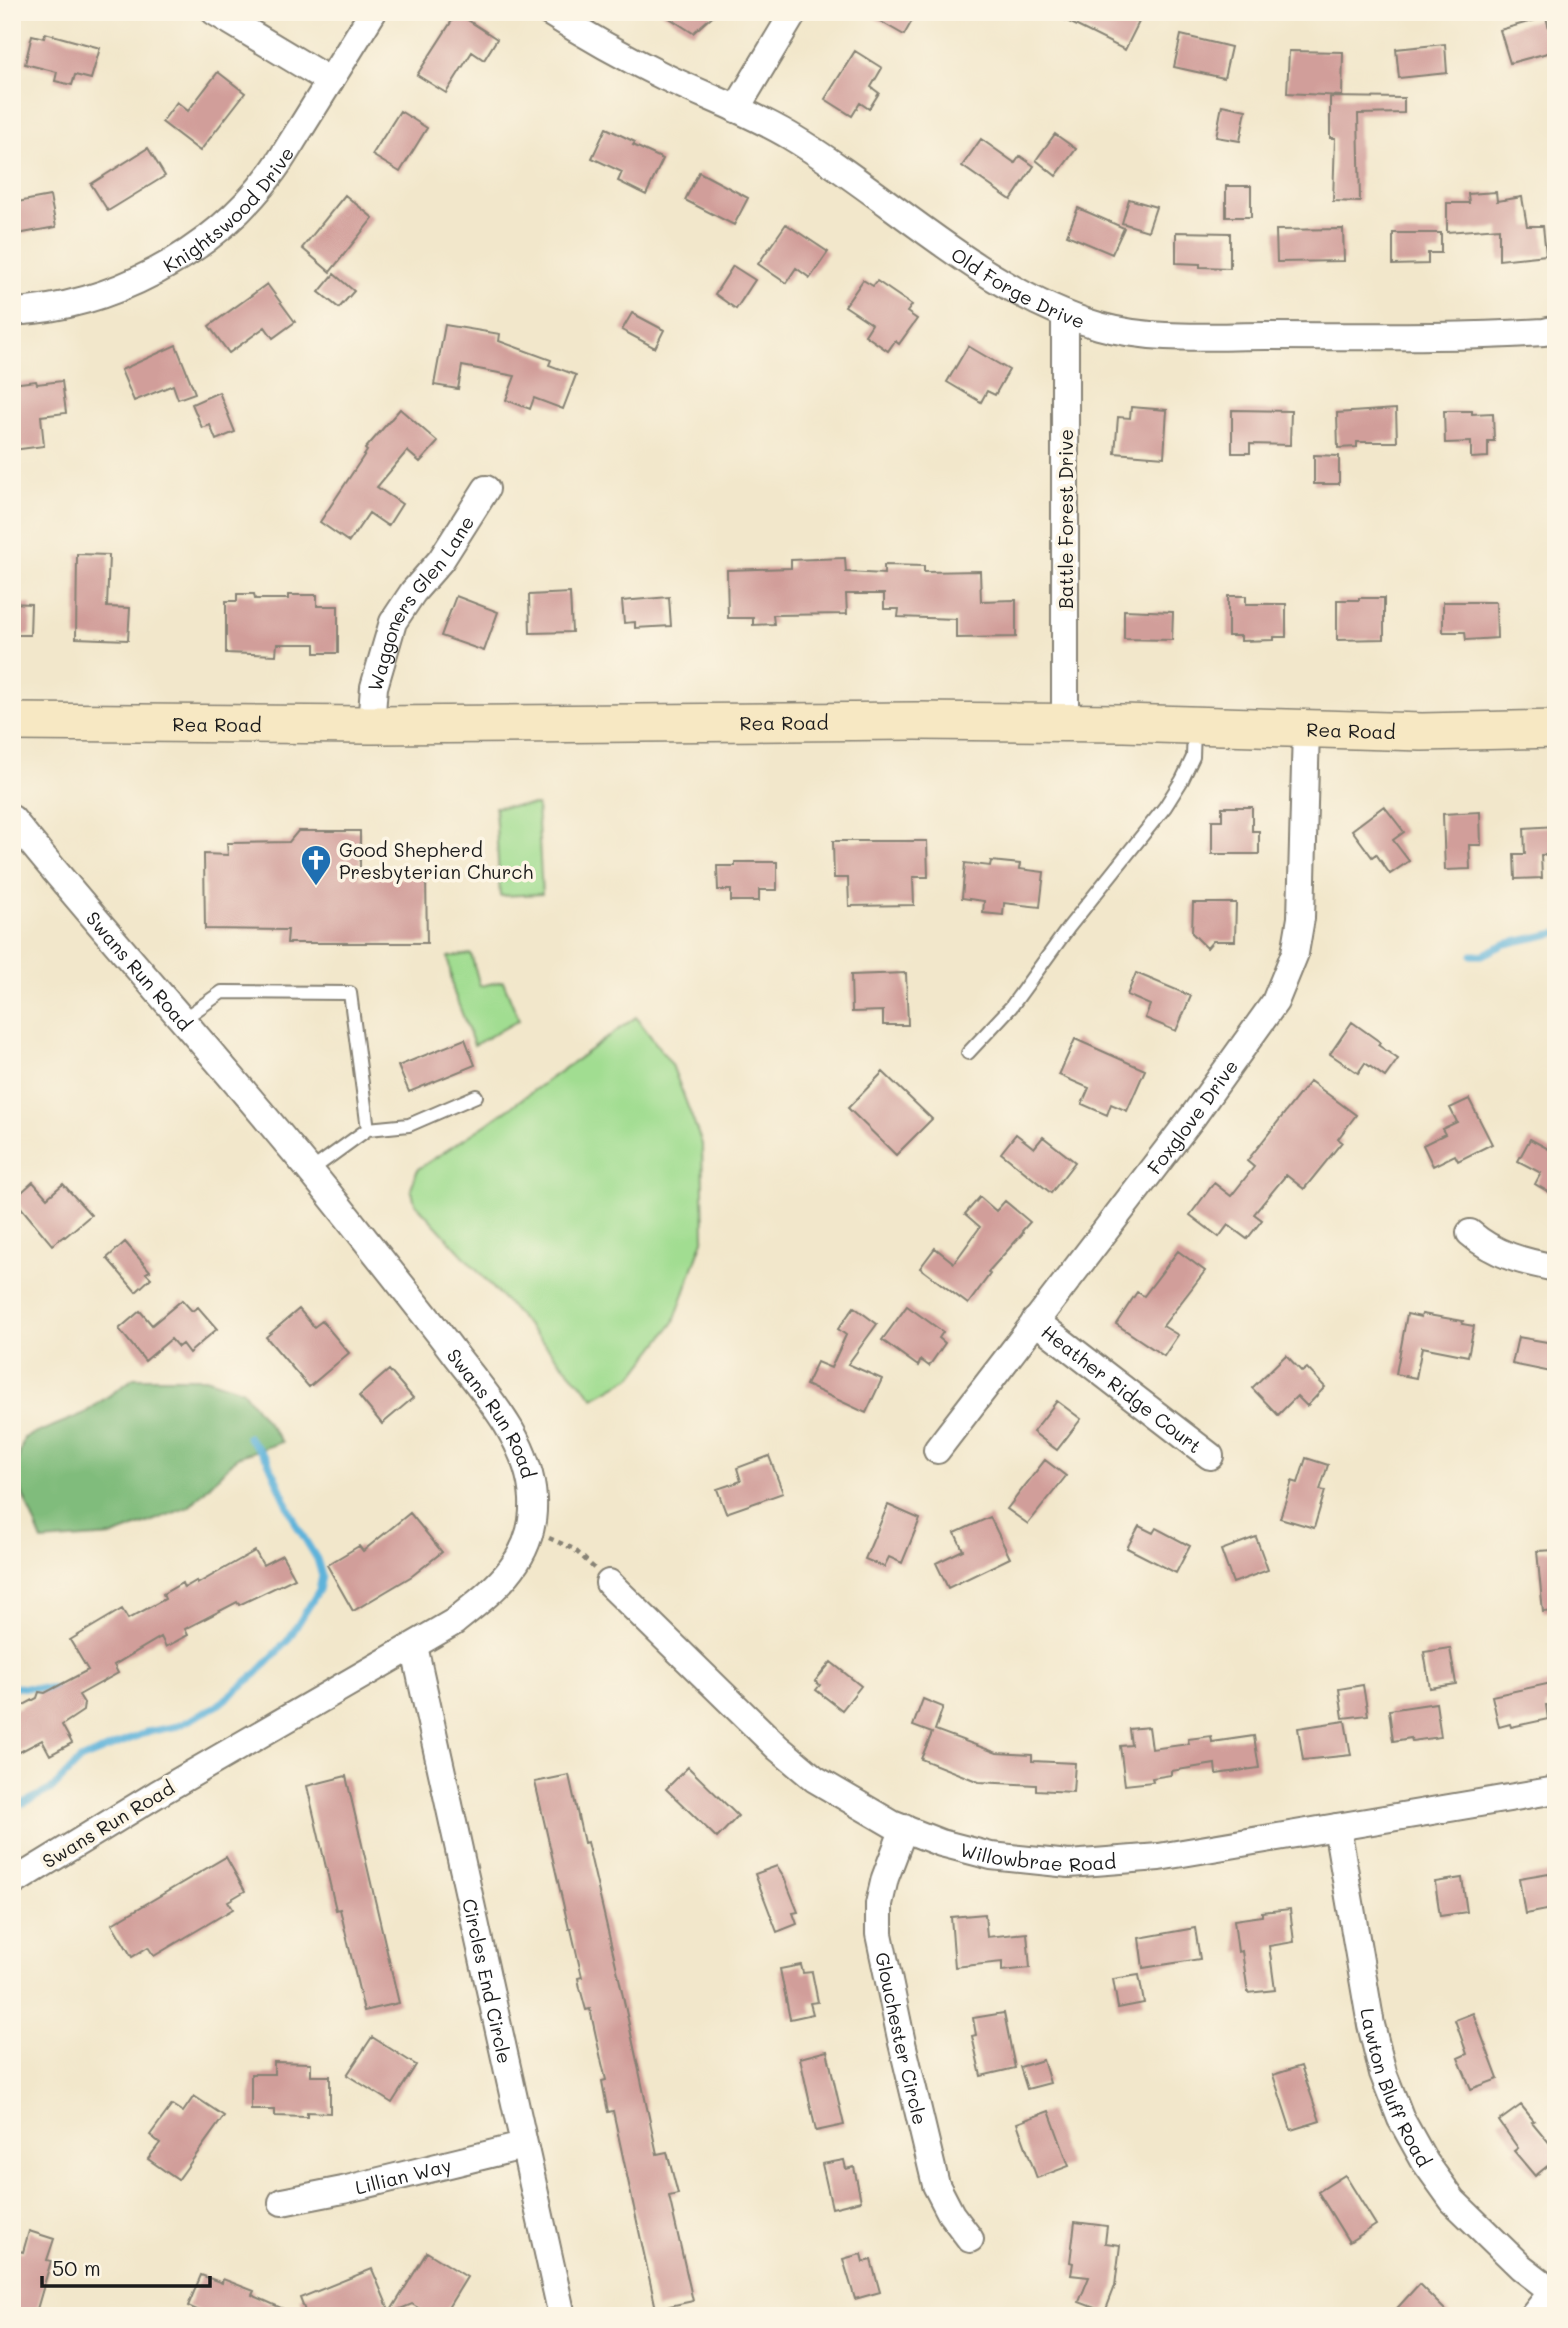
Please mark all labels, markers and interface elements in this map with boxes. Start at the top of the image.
street label: Knightswood Drive [158,142,299,277]
street label: Old Forge Drive [947,241,1088,333]
street label: Battle Forest Drive [1053,429,1078,609]
street label: Waggoners Glen Lane [361,510,479,694]
street label: Rea Road [739,709,829,735]
street label: Rea Road [172,711,262,737]
street label: Rea Road [1306,716,1396,744]
place label: Good Shepherd Presbyterian Church [339,837,533,884]
church icon: Good Shepherd Presbyterian Church [299,843,333,887]
street label: Swans Run Road [81,906,198,1035]
street label: Foxglove Drive [1141,1054,1243,1179]
street label: Heather Ridge Court [1037,1318,1207,1458]
street label: Swans Run Road [442,1343,542,1480]
street label: Swans Run Road [37,1775,179,1873]
street label: Willowbrae Road [958,1836,1117,1876]
street label: Circles End Circle [458,1896,518,2066]
street label: Glouchester Circle [871,1950,934,2127]
street label: Lawton Bluff Road [1356,2006,1437,2171]
street label: Lillian Way [352,2152,454,2199]
scale bar [42,2244,210,2288]
text: 50 m [52,2254,101,2281]

